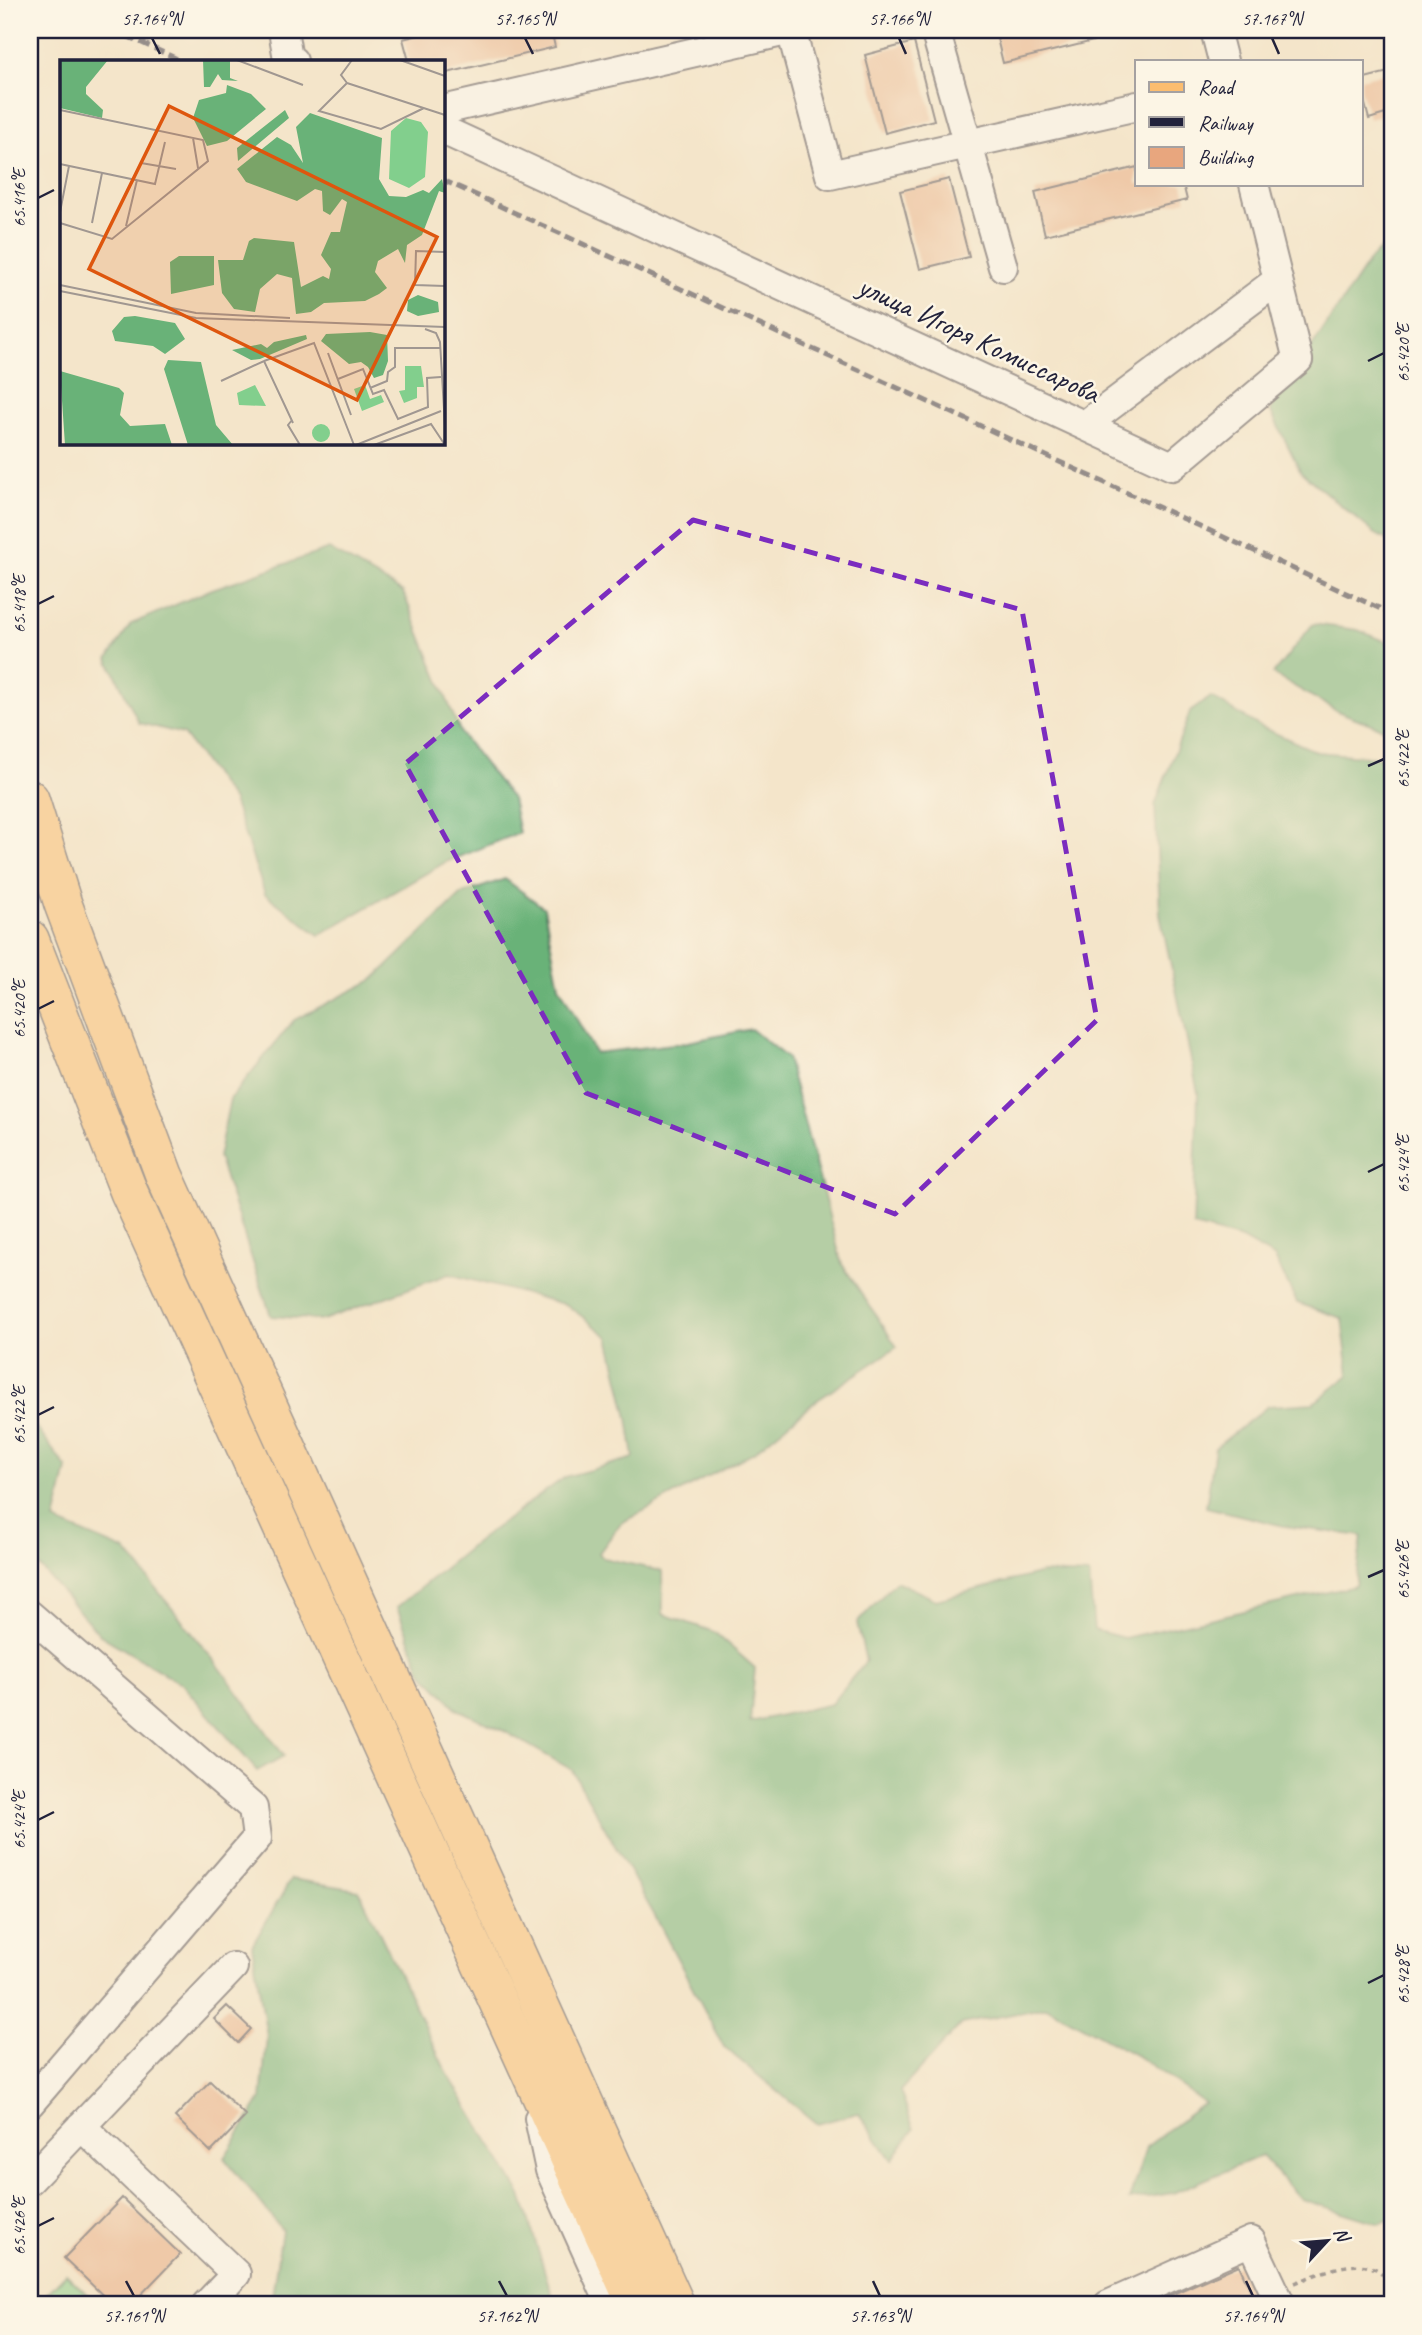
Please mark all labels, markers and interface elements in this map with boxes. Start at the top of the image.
text: 57.164°N [122,8,185,30]
text: 57.165°N [495,8,558,30]
text: 57.166°N [869,8,932,30]
text: 57.167°N [1242,8,1305,30]
inset map [60,60,444,444]
legend [1135,60,1362,186]
text: Road [1198,74,1237,100]
text: Railway [1198,110,1254,136]
text: Building [1198,144,1255,170]
text: 65.416°E [8,166,30,227]
street label: улица Игоря Комиссарова [850,265,1108,412]
text: 65.420°E [1392,321,1414,382]
text: 65.418°E [8,572,30,633]
text: 65.422°E [1392,727,1414,788]
text: 65.420°E [8,977,30,1038]
text: 65.424°E [1392,1132,1414,1193]
text: 65.422°E [8,1383,30,1444]
text: 65.426°E [1392,1538,1414,1599]
text: 65.424°E [8,1788,30,1849]
text: 65.428°E [1392,1943,1414,2004]
text: 65.426°E [8,2194,30,2255]
north arrow [1292,2206,1362,2276]
text: N [1328,2223,1356,2247]
text: 57.161°N [104,2305,167,2327]
text: 57.162°N [477,2305,540,2327]
text: 57.163°N [850,2305,913,2327]
text: 57.164°N [1223,2305,1286,2327]

